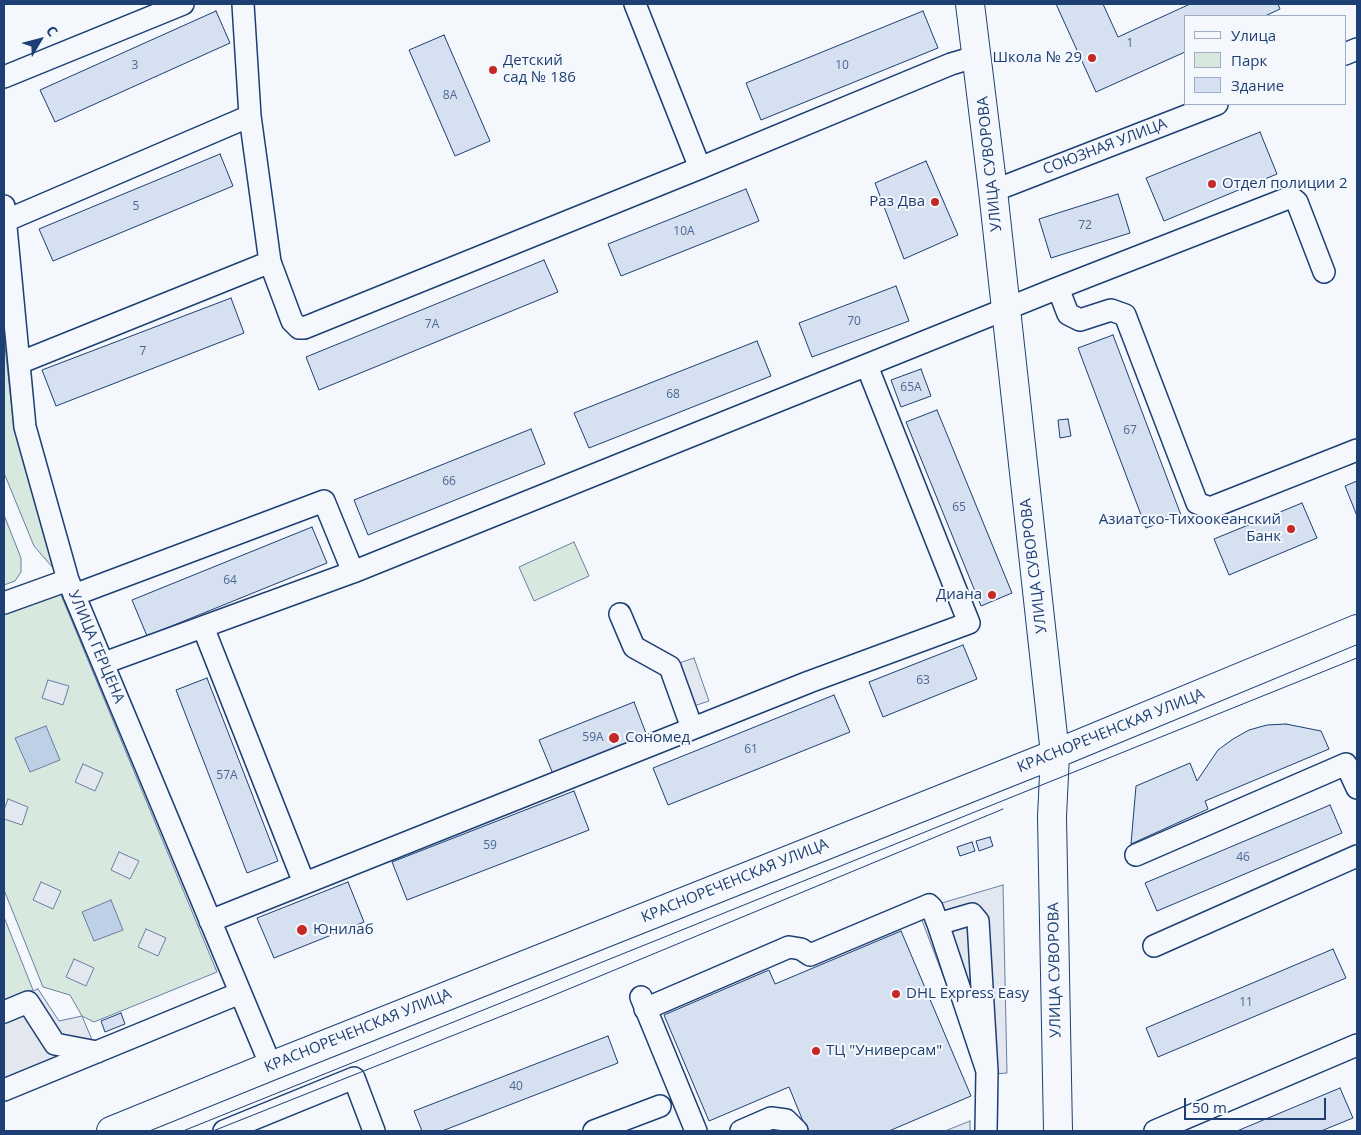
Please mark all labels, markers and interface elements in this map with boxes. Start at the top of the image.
north arrow [15,15,65,65]
legend [1184,15,1346,105]
text: С [42,21,63,40]
text: Улица [1231,25,1276,45]
house number: 1 [1127,37,1133,51]
place label: Школа № 29 [993,49,1082,67]
text: Парк [1231,50,1267,70]
place label: Детский сад № 186 [503,52,576,87]
marker: Школа № 29 [1086,52,1098,64]
house number: 3 [132,59,138,73]
house number: 10 [835,59,849,73]
marker: Детский сад № 186 [487,64,499,76]
text: Здание [1231,75,1284,95]
house number: 8А [443,89,457,103]
street label: УЛИЦА СУВОРОВА [974,96,1006,232]
street label: СОЮЗНАЯ УЛИЦА [1041,115,1169,179]
place label: Отдел полиции 2 [1222,175,1348,193]
marker: Отдел полиции 2 [1206,178,1218,190]
place label: Раз Два [869,193,925,211]
marker: Раз Два [929,196,941,208]
house number: 5 [133,200,139,214]
house number: 72 [1078,219,1092,233]
house number: 10А [673,225,695,239]
house number: 70 [847,315,861,329]
house number: 7А [425,318,439,332]
house number: 7 [140,345,146,359]
house number: 65А [900,381,922,395]
house number: 68 [666,388,680,402]
house number: 67 [1123,424,1137,438]
house number: 66 [442,475,456,489]
street label: УЛИЦА СУВОРОВА [1017,498,1051,634]
house number: 65 [952,501,966,515]
place label: Азиатско-Тихоокеанский Банк [1099,511,1281,546]
marker: Азиатско-Тихоокеанский Банк [1285,523,1297,535]
house number: 64 [223,574,237,588]
place label: Диана [936,586,982,604]
street label: УЛИЦА ГЕРЦЕНА [64,588,128,706]
marker: Диана [986,589,998,601]
house number: 63 [916,674,930,688]
street label: КРАСНОРЕЧЕНСКАЯ УЛИЦА [1015,685,1207,777]
place label: Сономед [625,729,690,747]
house number: 59А [582,731,604,745]
marker: Сономед [607,731,621,745]
house number: 61 [744,743,758,757]
house number: 57А [216,769,238,783]
street label: КРАСНОРЕЧЕНСКАЯ УЛИЦА [639,835,831,927]
house number: 59 [483,839,497,853]
house number: 46 [1236,851,1250,865]
street label: УЛИЦА СУВОРОВА [1045,902,1065,1038]
place label: Юнилаб [313,921,374,939]
marker: Юнилаб [295,923,309,937]
street label: КРАСНОРЕЧЕНСКАЯ УЛИЦА [262,985,454,1077]
place label: DHL Express Easy [906,985,1029,1003]
marker: DHL Express Easy [890,988,902,1000]
house number: 11 [1239,996,1253,1010]
place label: ТЦ "Универсам" [826,1042,942,1060]
marker: ТЦ "Универсам" [810,1045,822,1057]
house number: 40 [509,1080,523,1094]
scale bar [1186,1088,1328,1120]
text: 50 m [1192,1097,1227,1117]

